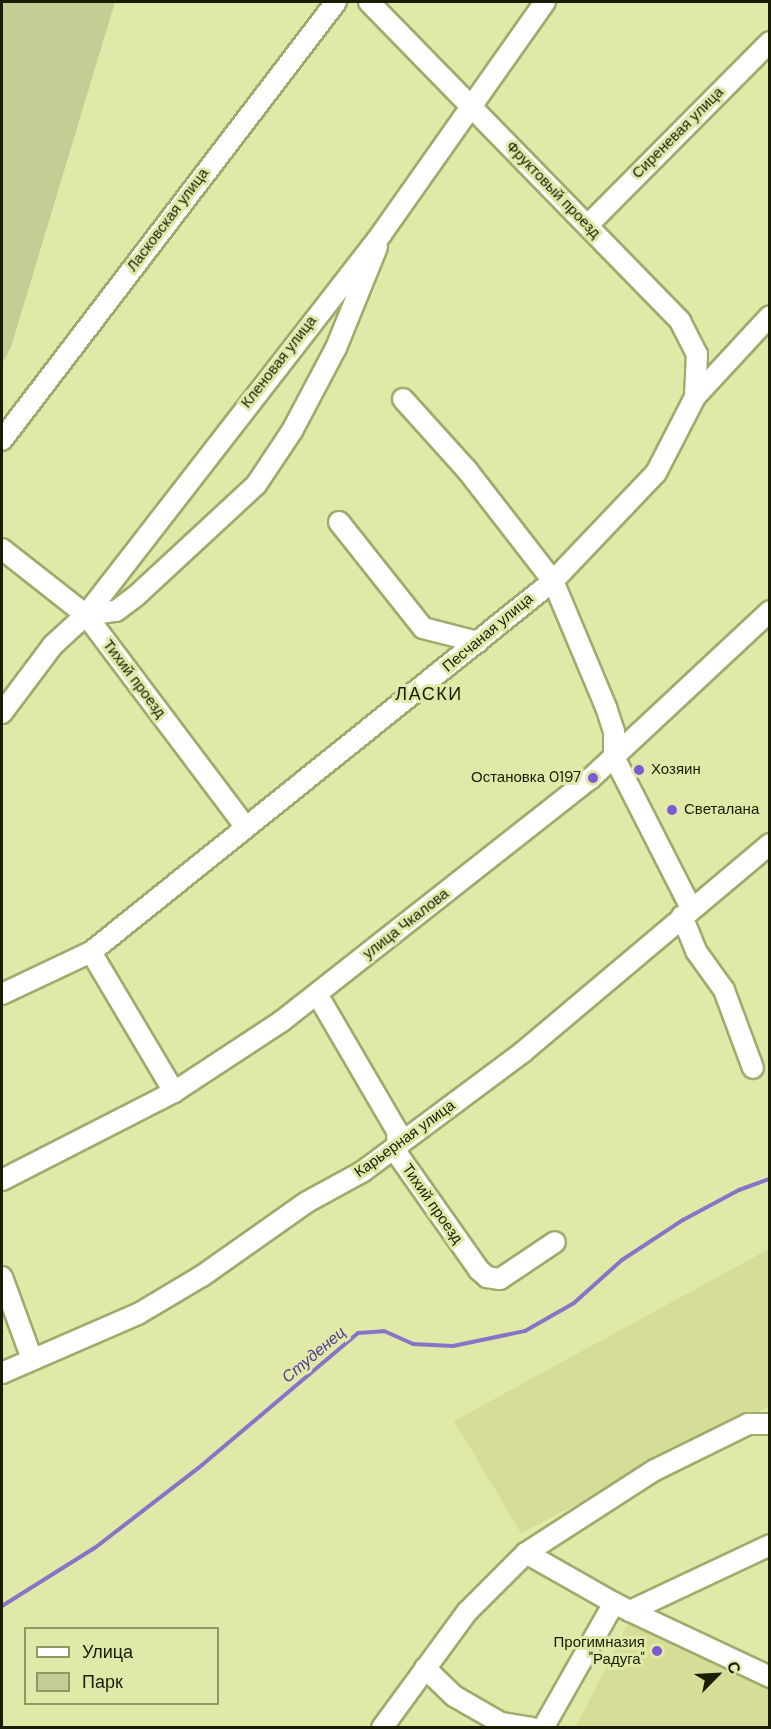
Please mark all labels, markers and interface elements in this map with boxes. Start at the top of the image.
street label: Сиреневая улица [628,83,728,183]
street label: Фруктовый проезд [502,138,604,242]
street label: Ласковская улица [123,165,213,275]
street label: Кленовая улица [237,312,321,412]
street label: Песчаная улица [439,590,537,676]
street label: Тихий проезд [99,636,169,722]
district label: ЛАСКИ [395,683,463,705]
place label: Хозяин [651,761,701,779]
marker: Хозяин [632,763,646,777]
place label: Остановка 0197 [471,769,581,787]
marker: Остановка 0197 [586,771,600,785]
place label: Светалана [684,801,759,819]
marker: Светалана [665,803,679,817]
street label: улица Чкалова [360,885,452,963]
street label: Карьерная улица [351,1096,459,1182]
street label: Тихий проезд [398,1161,466,1247]
water label: Студенец [278,1323,350,1387]
legend [24,1627,219,1705]
place label: Прогимназия "Радуга" [554,1633,645,1668]
text: Улица [82,1640,133,1664]
marker: Прогимназия "Радуга" [650,1644,664,1658]
north arrow [687,1645,747,1705]
text: С [722,1658,746,1677]
text: Парк [82,1670,123,1694]

